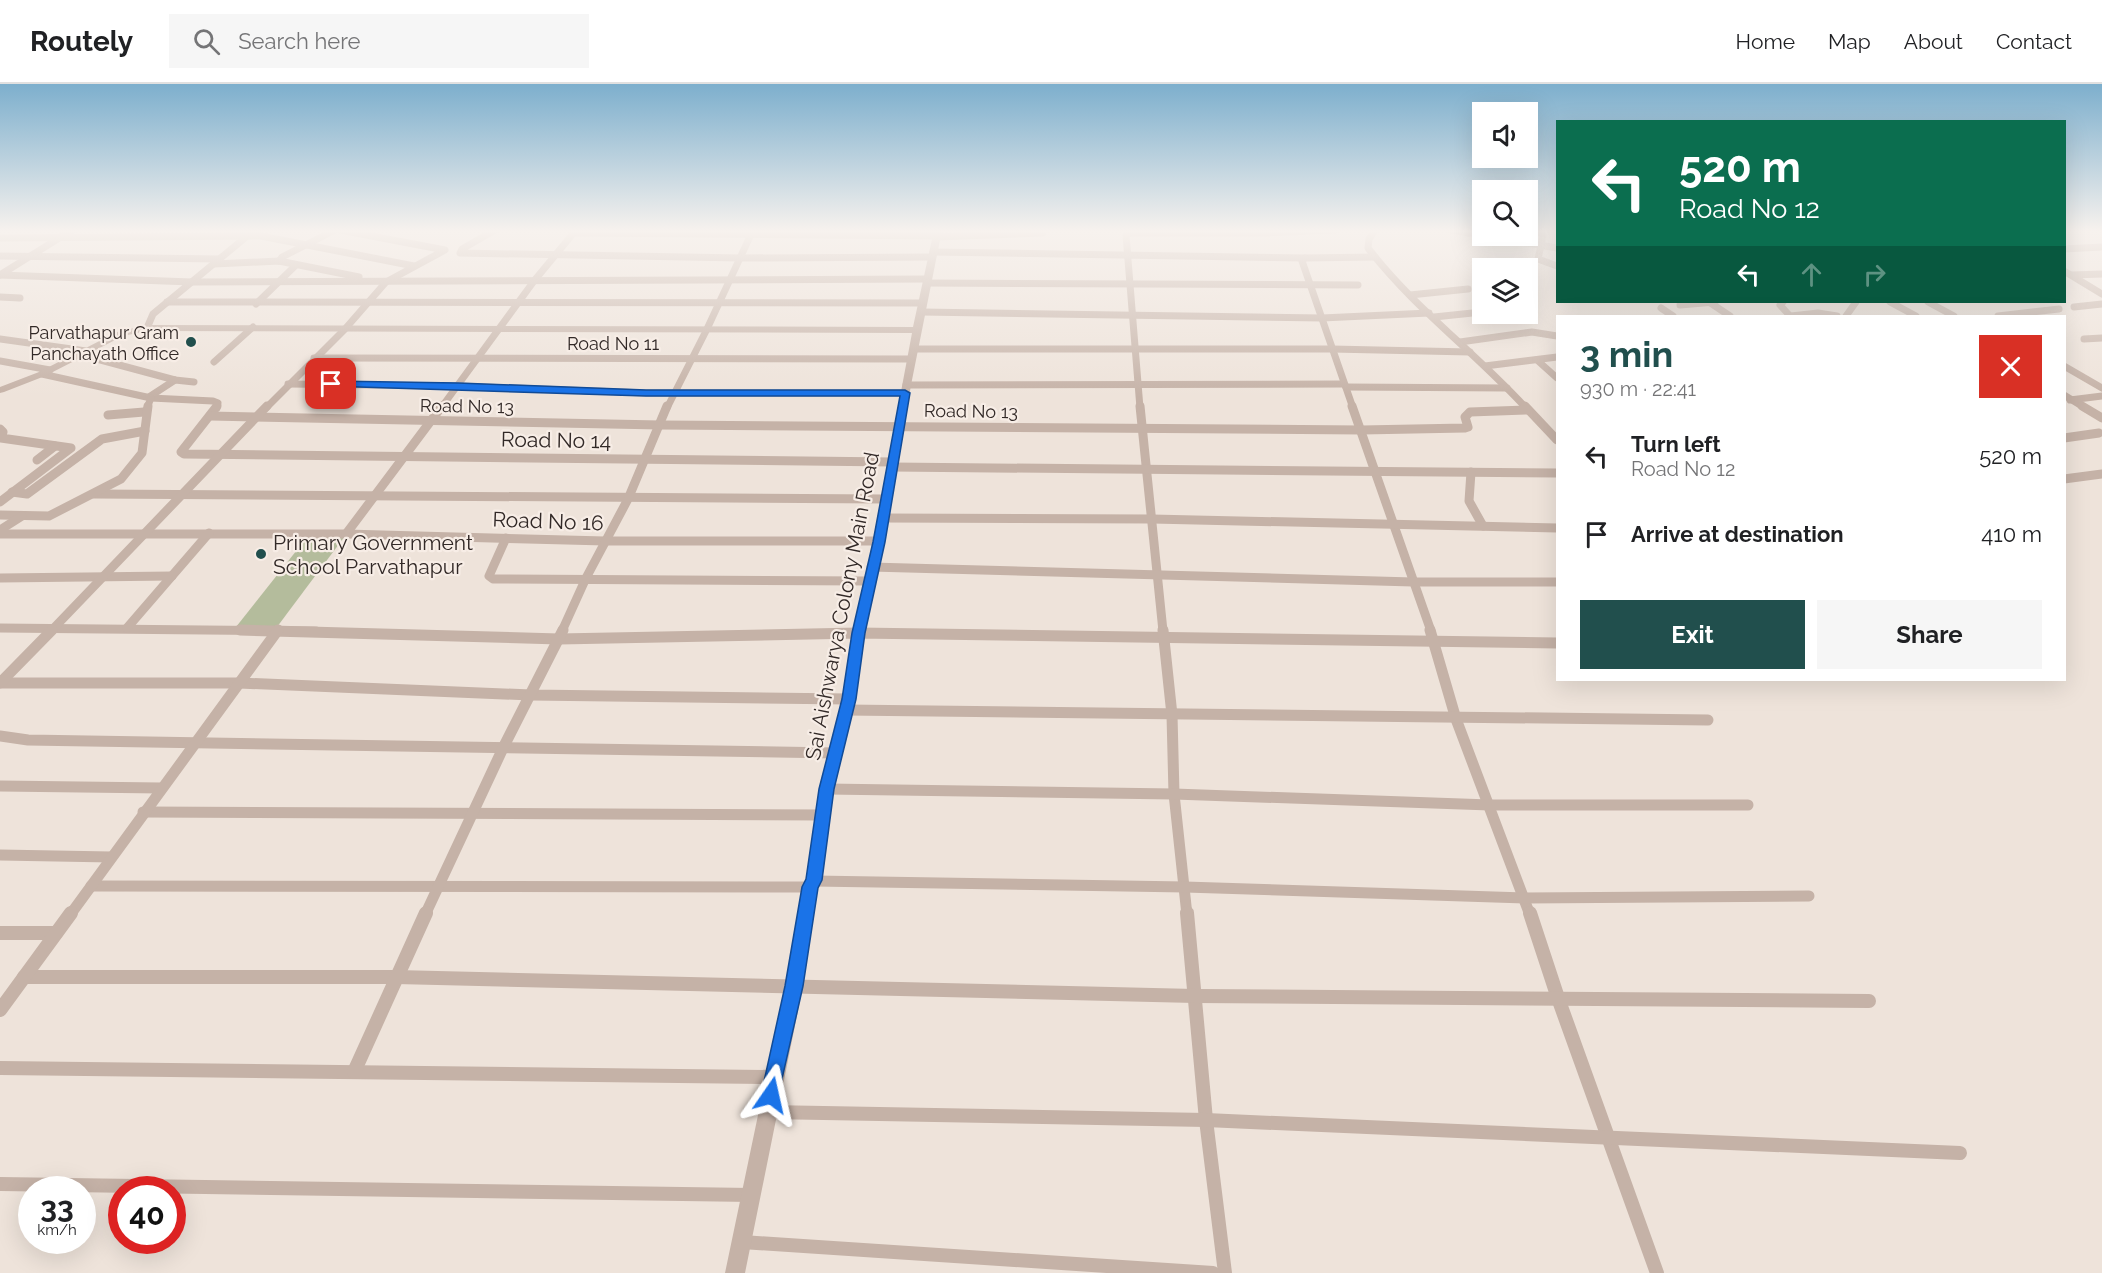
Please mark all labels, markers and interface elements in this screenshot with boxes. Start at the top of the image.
search box [169,14,589,68]
text: Routely [30,25,133,58]
icon: search [190,25,223,58]
text: Search here [238,28,360,54]
text: Home [1736,29,1795,54]
text: Map [1828,29,1871,54]
text: About [1904,29,1963,54]
text: Contact [1996,29,2072,54]
map controls [1472,102,1538,324]
button: sound [1472,102,1538,168]
text: 520 m [1679,143,1801,192]
icon: left [1580,144,1658,222]
button: search [1472,180,1538,246]
text: Road No 12 [1679,193,1820,224]
button: layers [1472,258,1538,324]
icon: left [1732,258,1765,291]
icon: ahead [1795,258,1828,291]
icon: right [1858,258,1891,291]
place label: Parvathapur Gram Panchayath Office [29,322,179,364]
street label: Road No 11 [567,333,659,354]
text: 3 min [1580,333,1673,375]
marker: Parvathapur Gram Panchayath Office [184,335,198,349]
button: close [1979,335,2042,398]
pin [305,358,356,409]
icon: arrive [314,367,347,400]
text: 930 m · 22:41 [1580,377,1696,401]
street label: Road No 13 [420,395,514,417]
street label: Road No 13 [924,400,1018,422]
street label: Road No 14 [501,427,611,453]
text: Turn left [1631,431,1721,457]
icon: left [1580,440,1613,473]
text: 520 m [1979,443,2042,469]
street label: Sai Aishwarya Colony Main Road [800,450,884,762]
text: Road No 12 [1631,457,1735,481]
street label: Road No 16 [492,507,604,535]
icon: arrive [1580,518,1613,551]
text: Arrive at destination [1631,521,1844,547]
text: 410 m [1981,521,2042,547]
place label: Primary Government School Parvathapur [273,530,473,579]
marker: Primary Government School Parvathapur [254,547,268,561]
button: Exit [1580,600,1805,669]
button: Share [1817,600,2042,669]
position arrow [739,1063,803,1127]
speed limit sign: 40 [108,1176,186,1254]
text: 33 [40,1190,74,1225]
text: km/h [37,1221,77,1239]

